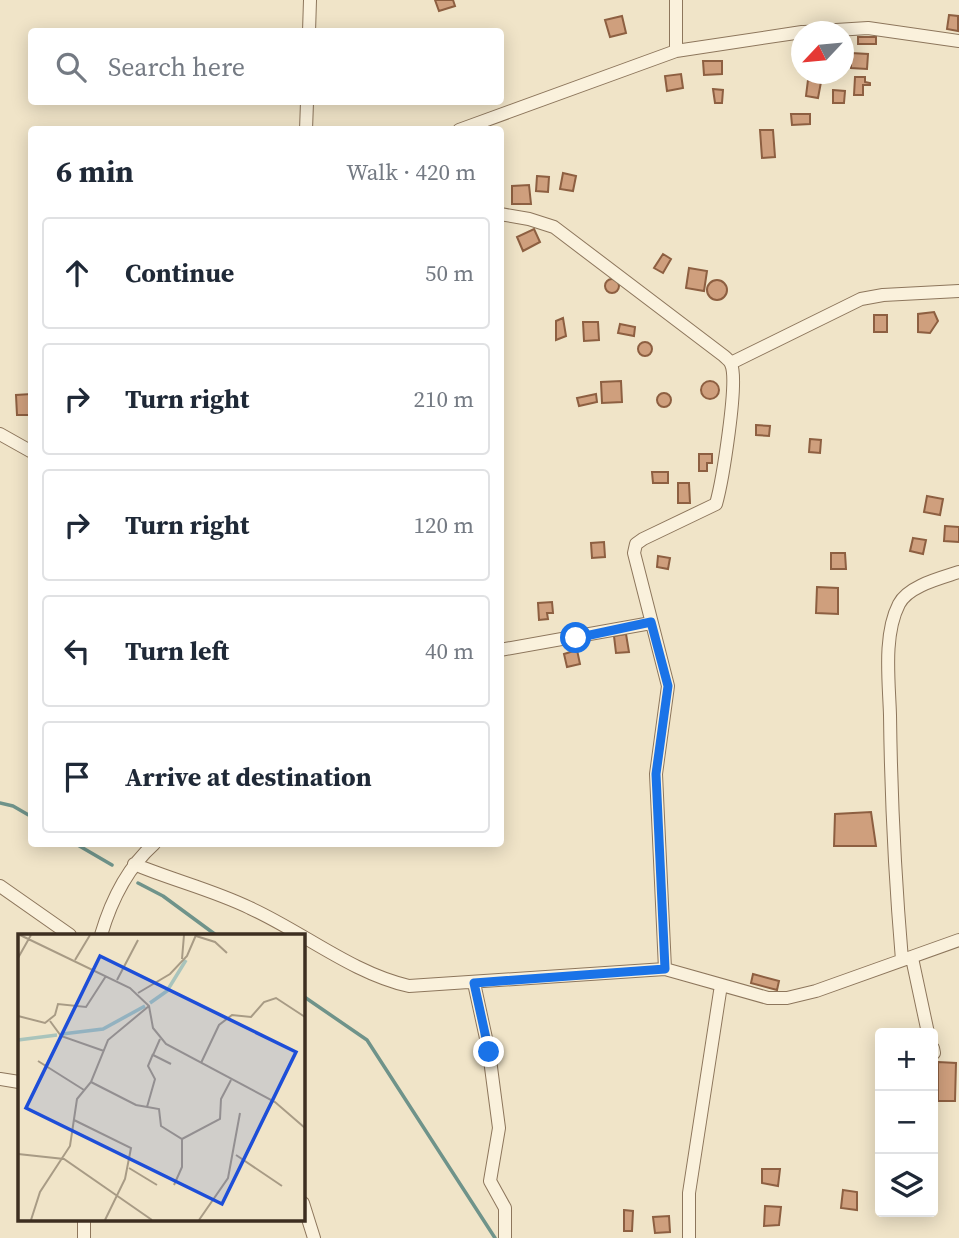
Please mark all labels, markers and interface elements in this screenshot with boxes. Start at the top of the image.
north arrow [791,21,854,84]
search box [28,28,504,105]
icon: search [52,48,90,86]
text: Search here [108,49,245,85]
text: 6 min [56,151,134,192]
text: Walk · 420 m [346,156,476,188]
icon: ahead [58,254,96,292]
text: Continue [125,255,234,291]
text: 50 m [425,257,474,289]
icon: right [58,380,96,418]
text: Turn right [125,381,249,417]
text: 210 m [413,383,474,415]
icon: right [58,506,96,544]
text: Turn right [125,507,249,543]
text: 120 m [413,509,474,541]
route start [560,622,591,653]
icon: left [58,632,96,670]
text: Turn left [125,633,229,669]
text: 40 m [425,635,474,667]
icon: arrive [58,758,96,796]
text: Arrive at destination [125,759,372,795]
inset map [18,934,304,1220]
map controls [875,1028,938,1217]
button: + [875,1028,938,1091]
route end [473,1036,504,1067]
button: − [875,1091,938,1154]
button: layers [875,1154,938,1217]

